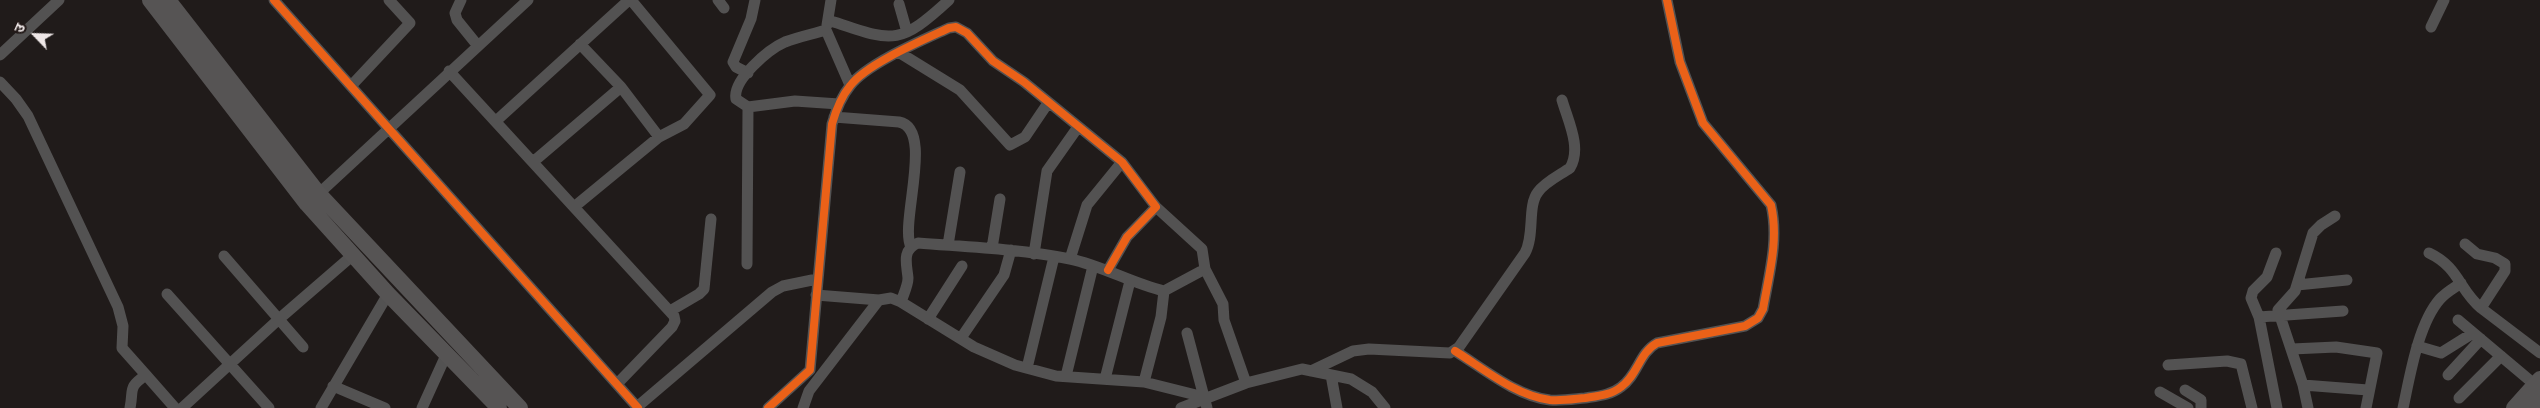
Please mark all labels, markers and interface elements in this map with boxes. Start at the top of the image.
north arrow [10,10,60,60]
text: उ [10,21,31,36]

